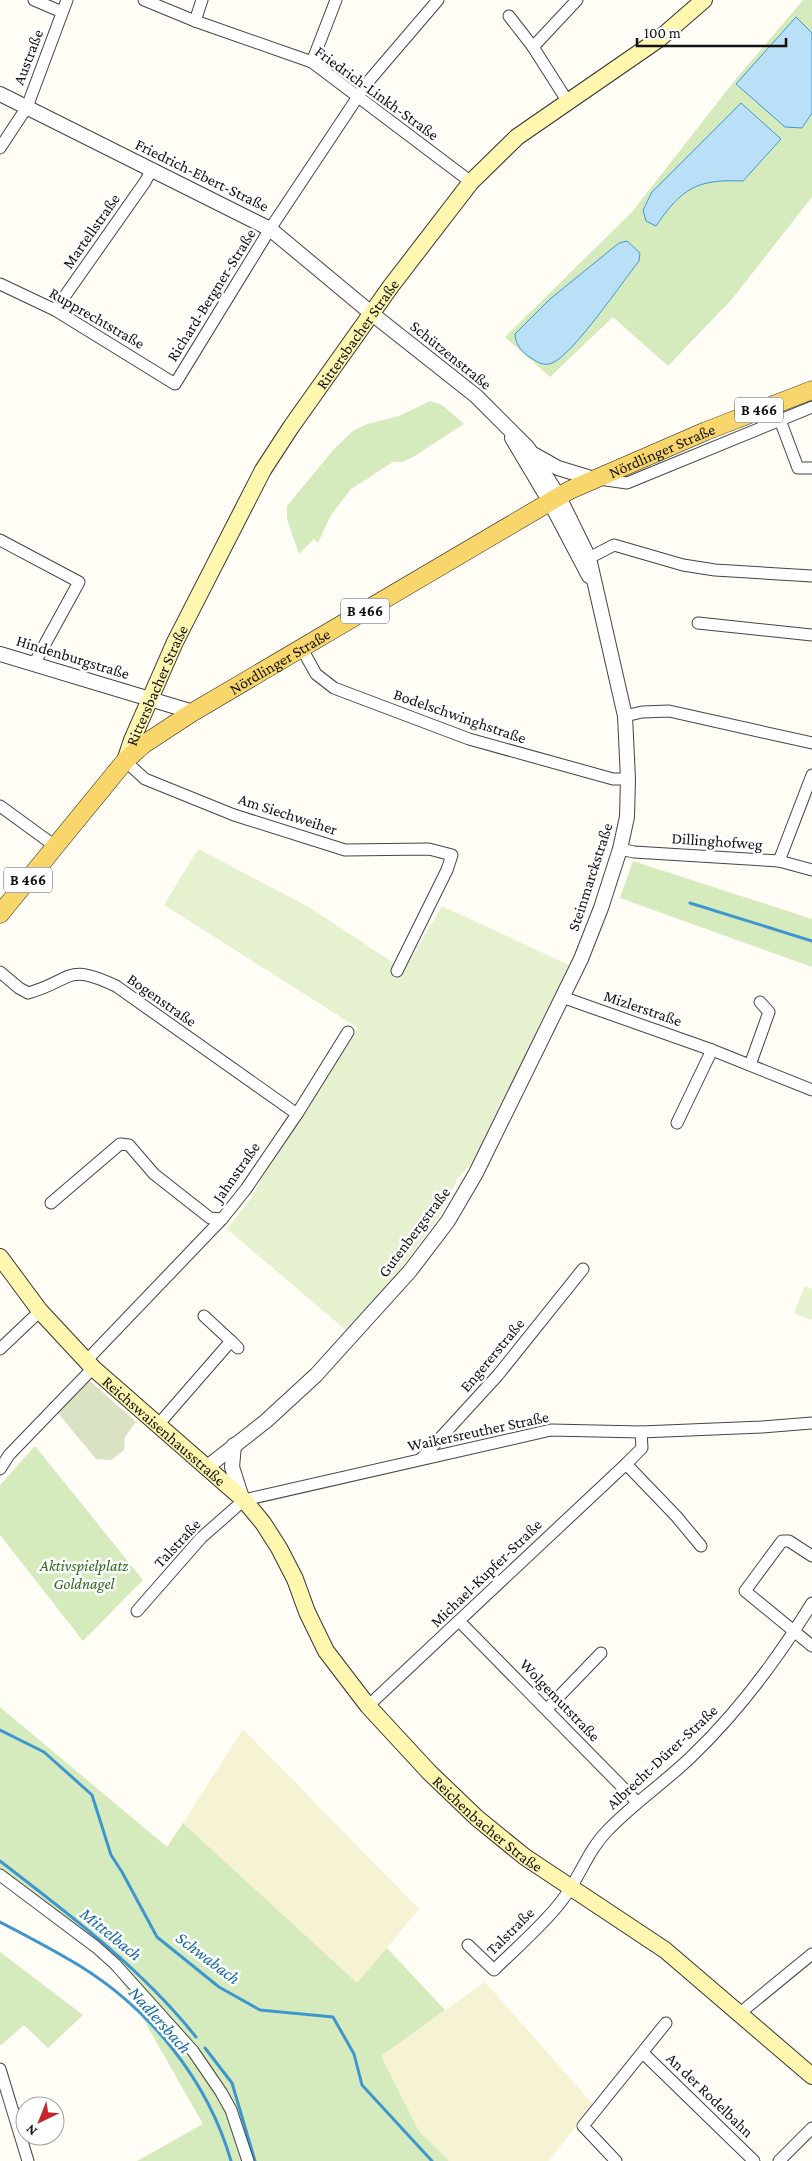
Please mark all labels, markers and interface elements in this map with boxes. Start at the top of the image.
scale bar [637,15,786,47]
text: 100 m [644,25,681,41]
street label: Austraße [10,27,46,87]
street label: Friedrich-Linkh-Straße [312,43,442,143]
street label: Friedrich-Ebert-Straße [133,135,271,215]
street label: Martellstraße [59,190,123,272]
street label: Richard-Bergner-Straße [163,226,260,365]
street label: Rittersbacher Straße [313,276,402,392]
street label: Rupprechtstraße [46,284,148,353]
street label: Schützenstraße [407,317,495,393]
road number: B 466 [735,398,783,422]
street label: Nördlinger Straße [606,420,717,481]
road number: B 466 [341,598,389,624]
street label: Rittersbacher Straße [122,622,191,748]
street label: Nördlinger Straße [226,625,333,697]
street label: Hindenburgstraße [14,632,132,683]
street label: Bodelschwinghstraße [391,685,528,748]
street label: Am Siechweiher [236,790,340,838]
street label: Steinmarckstraße [565,821,615,933]
street label: Dillinghofweg [671,829,763,854]
road number: B 466 [4,868,52,892]
street label: Bogenstraße [124,970,200,1031]
street label: Mizlerstraße [602,987,684,1029]
street label: Jahnstraße [208,1139,264,1208]
street label: Gutenbergstraße [375,1184,454,1281]
street label: Engererstraße [456,1315,528,1396]
street label: Reichswaisenhausstraße [100,1372,229,1489]
street label: Waikersreuther Straße [406,1408,550,1454]
street label: Talstraße [150,1515,204,1571]
street label: Michael-Kupfer-Straße [427,1516,546,1631]
park label: Aktivspielplatz Goldnagel [39,1557,129,1593]
street label: Wolgemutstraße [516,1655,603,1745]
street label: Albrecht-Dürer-Straße [603,1701,721,1813]
street label: Reichenbacher Straße [430,1772,546,1875]
water label: Mittelbach [76,1903,146,1965]
street label: Talstraße [483,1904,537,1958]
water label: Schwabach [172,1928,244,1989]
water label: Nadlersbach [125,1982,195,2058]
street label: An der Rodelbahn [663,2049,757,2141]
north arrow [15,2096,65,2146]
text: N [22,2121,40,2140]

